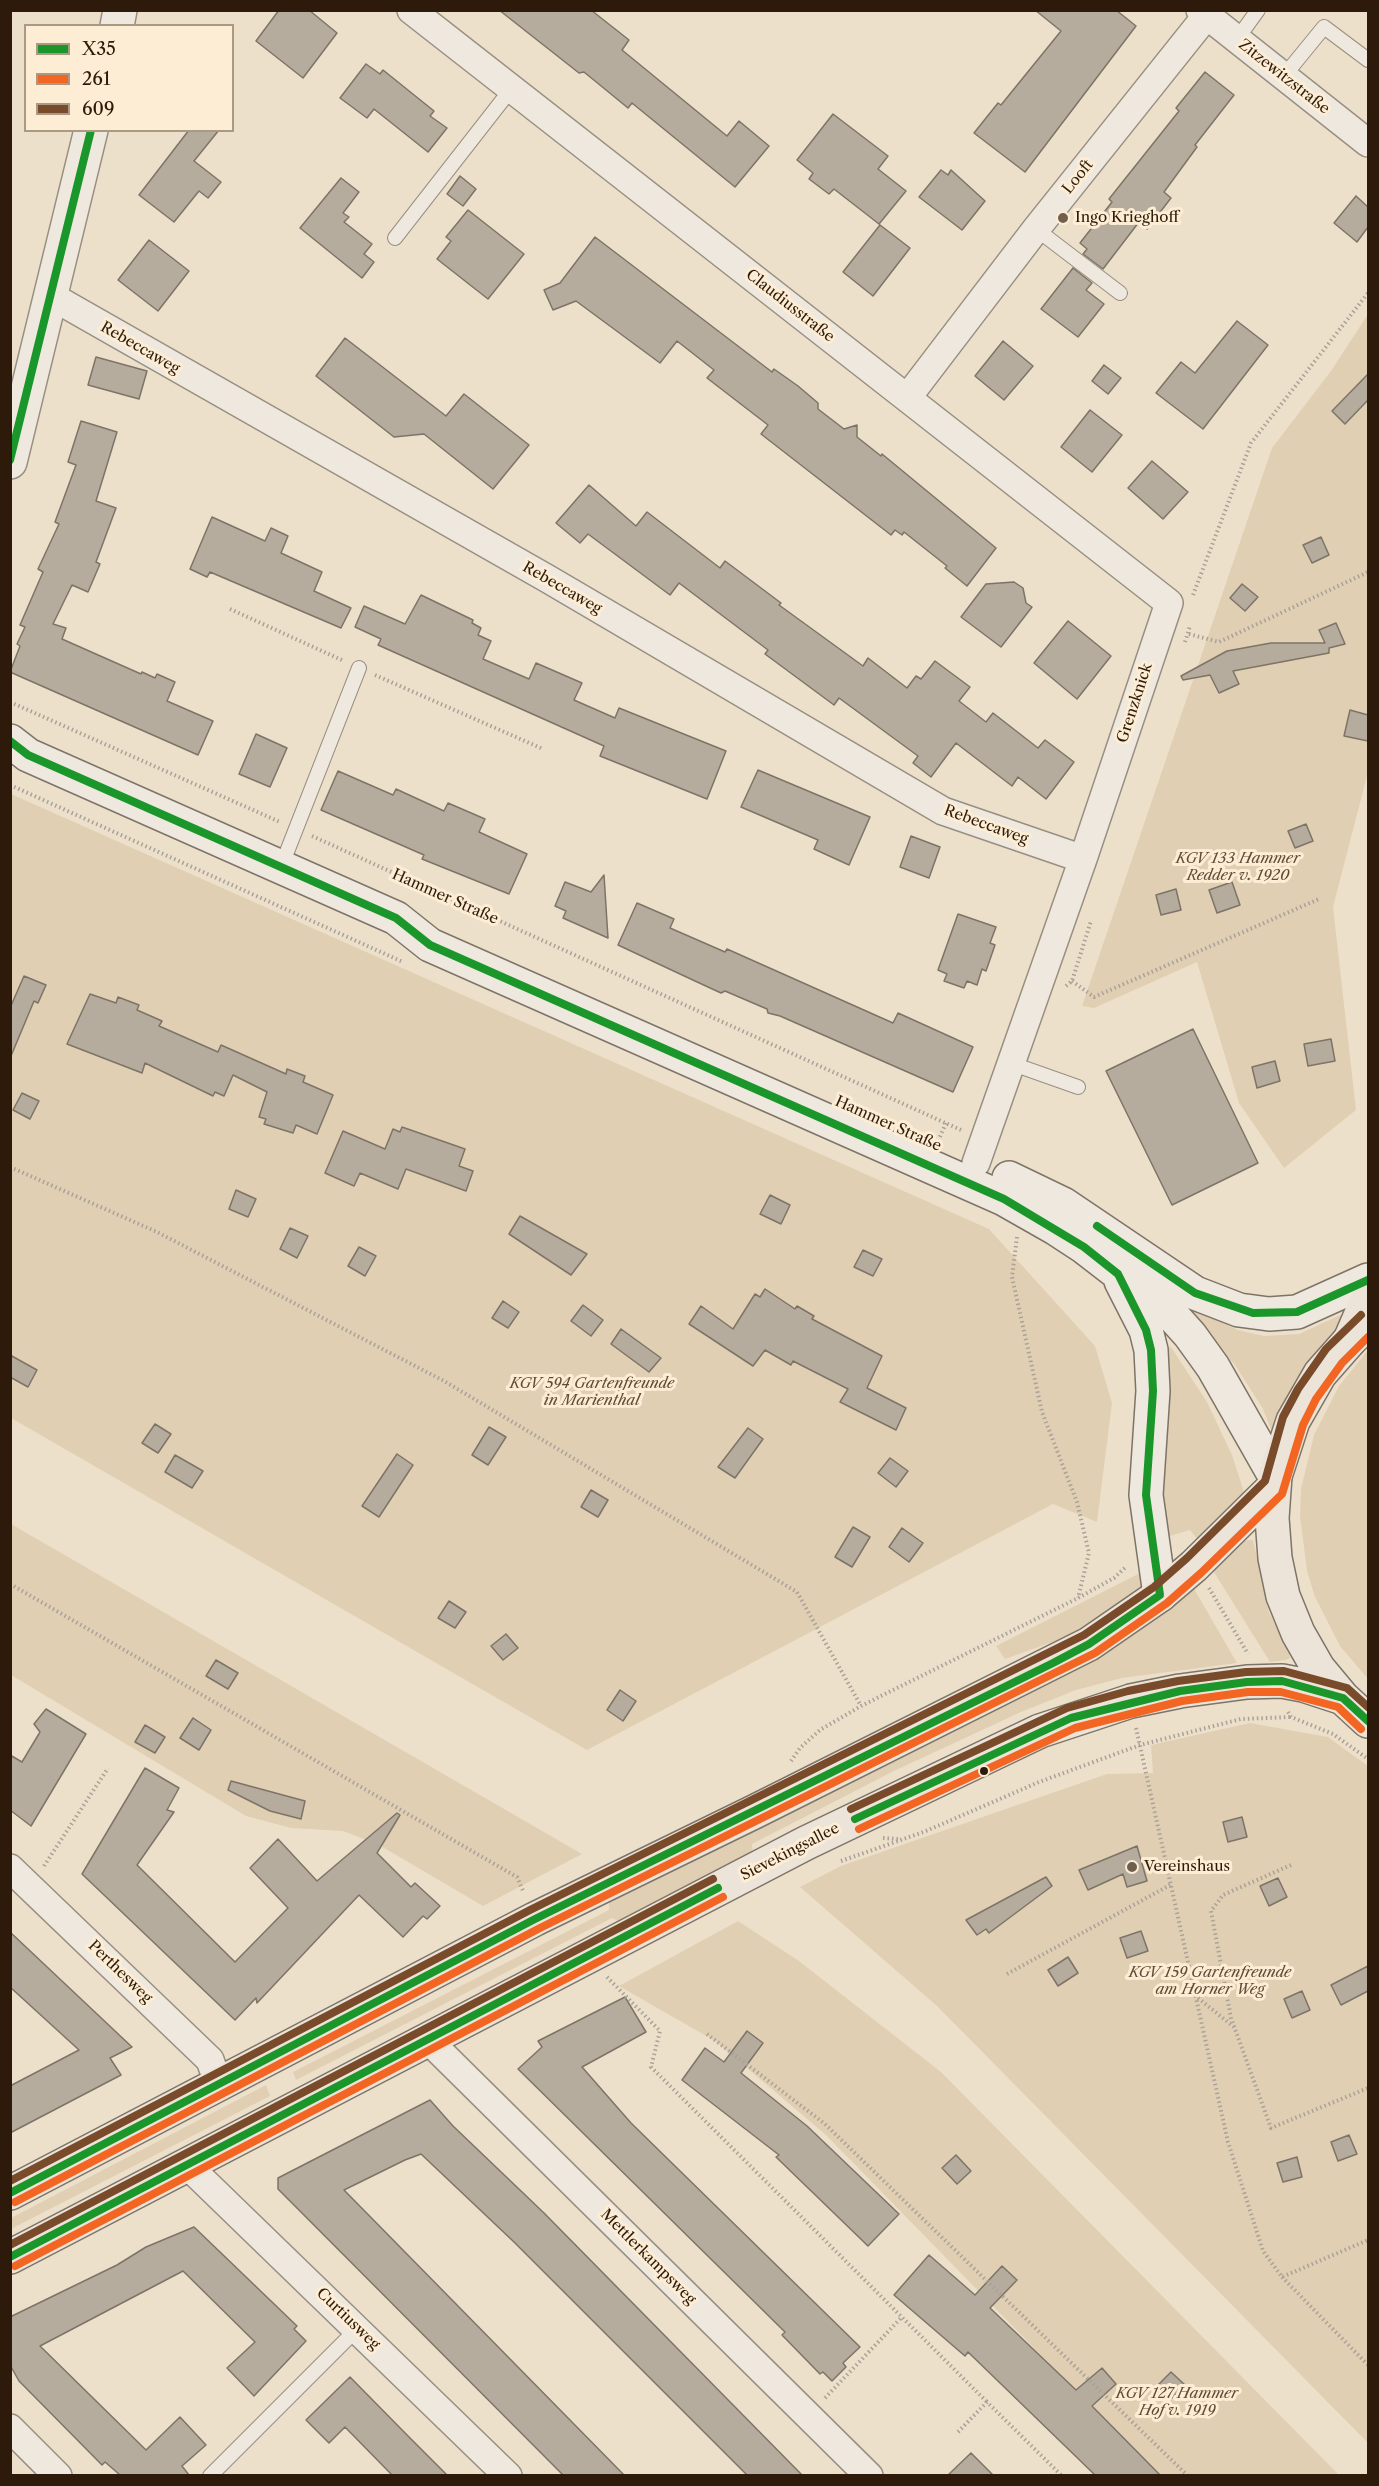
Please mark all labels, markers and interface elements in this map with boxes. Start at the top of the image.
legend [24,24,234,132]
street label: Zitzewitzstraße [1235,36,1333,118]
text: X35 [82,38,116,60]
text: 261 [82,68,110,90]
text: 609 [82,98,115,120]
street label: Looft [1059,156,1097,198]
place label: Ingo Krieghoff [1075,209,1179,227]
marker: Ingo Krieghoff [1056,211,1070,225]
street label: Claudiusstraße [742,266,838,346]
street label: Rebeccaweg [97,318,183,378]
street label: Rebeccaweg [519,558,605,618]
street label: Grenzknick [1114,661,1156,745]
street label: Rebeccaweg [941,801,1031,849]
park label: KGV 133 Hammer Redder v. 1920 [1176,850,1300,885]
street label: Hammer Straße [389,865,501,929]
street label: Hammer Straße [832,1092,944,1156]
park label: KGV 594 Gartenfreunde in Marienthal [510,1375,674,1410]
unlabelled marker [978,1765,990,1777]
street label: Sievekingsallee [738,1819,842,1885]
place label: Vereinshaus [1144,1858,1230,1876]
marker: Vereinshaus [1125,1860,1139,1874]
street label: Perthesweg [84,1937,156,2007]
park label: KGV 159 Gartenfreunde am Horner Weg [1129,1964,1291,1999]
street label: Mettlerkampsweg [597,2206,699,2308]
street label: Curtiusweg [313,2284,383,2354]
park label: KGV 127 Hammer Hof v. 1919 [1116,2385,1238,2420]

